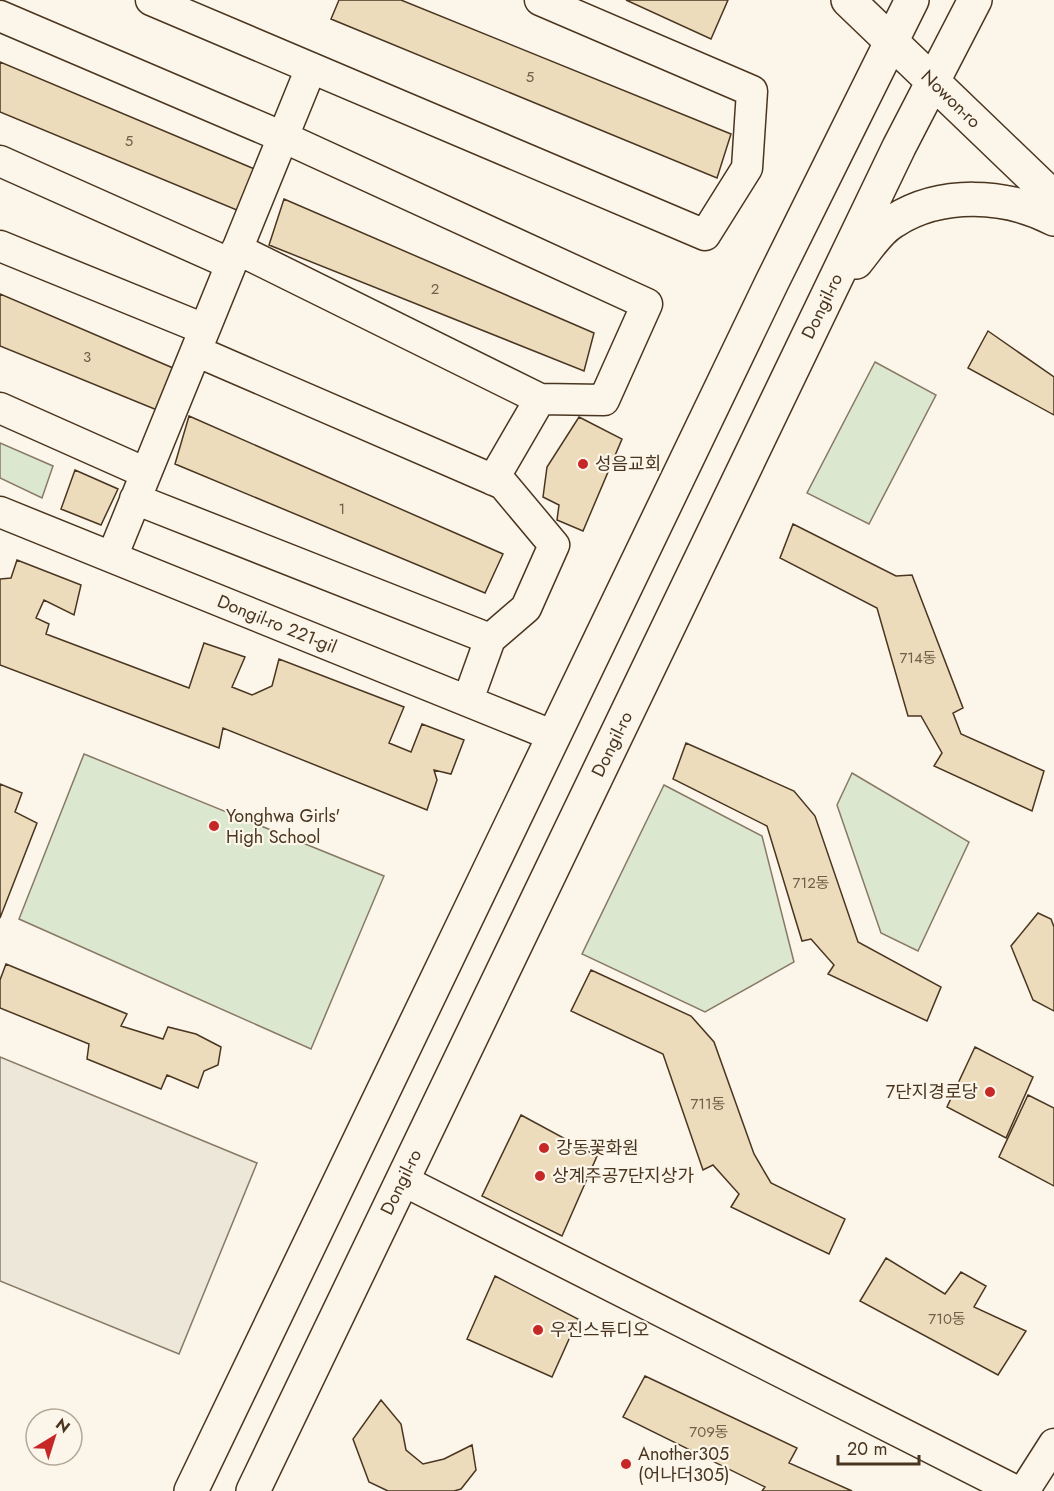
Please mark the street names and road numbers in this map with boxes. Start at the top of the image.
street label: Nowon-ro [915,64,987,134]
street label: Dongil-ro [795,269,849,343]
street label: Dongil-ro 221-gil [213,588,341,660]
street label: Dongil-ro [585,707,639,781]
street label: Dongil-ro [374,1145,428,1219]

